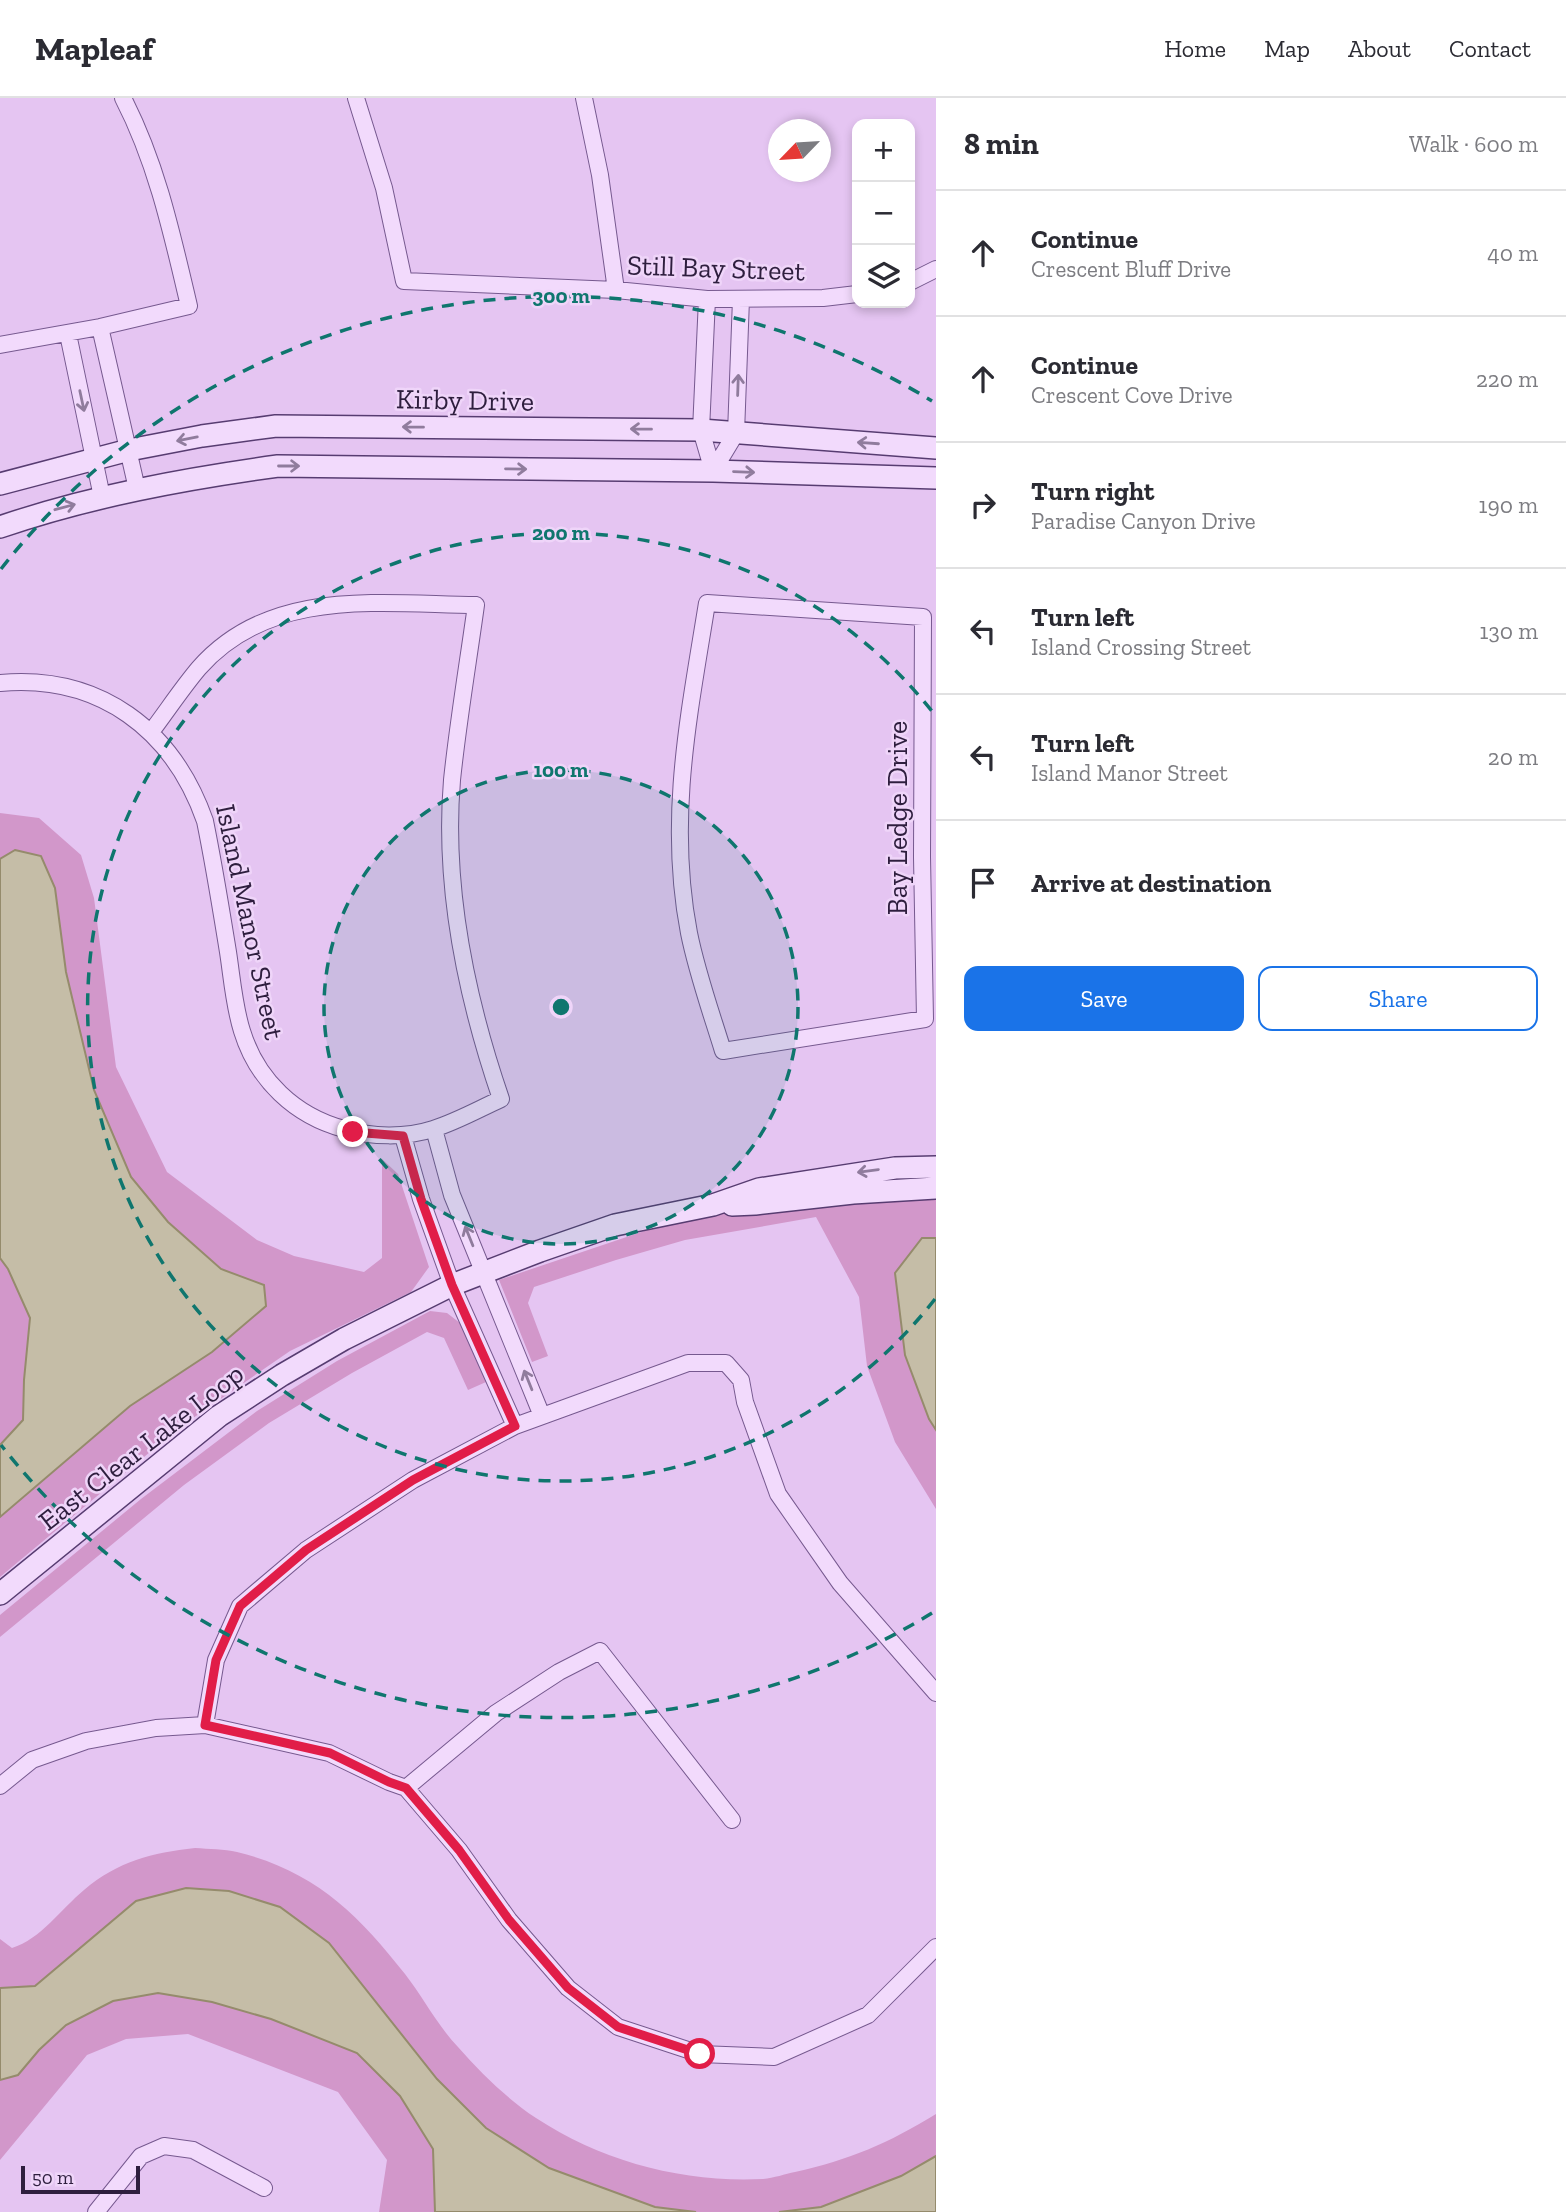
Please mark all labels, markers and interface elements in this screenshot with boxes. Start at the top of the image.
text: Mapleaf [35,29,153,68]
text: Home [1164,34,1226,63]
text: Map [1264,34,1310,63]
text: About [1348,34,1411,63]
text: Contact [1449,34,1531,63]
north arrow [768,119,831,182]
map controls [852,119,915,308]
button: + [852,119,915,182]
text: 8 min [964,126,1039,162]
text: Walk · 600 m [1409,130,1538,158]
button: − [852,182,915,245]
text: Continue [1031,223,1138,255]
icon: ahead [964,234,1002,272]
text: 40 m [1487,239,1538,267]
button: layers [852,245,915,308]
street label: Still Bay Street [626,248,806,288]
text: Crescent Bluff Drive [1031,255,1231,283]
text: 300 m [532,283,590,308]
text: Continue [1031,349,1138,381]
icon: ahead [964,360,1002,398]
text: 220 m [1476,365,1538,393]
one-way arrow [731,374,744,397]
text: Crescent Cove Drive [1031,381,1233,409]
street label: Kirby Drive [396,382,534,418]
one-way arrow [75,389,89,412]
one-way arrow [402,420,425,434]
one-way arrow [630,422,653,436]
one-way arrow [176,432,199,446]
one-way arrow [857,436,880,449]
one-way arrow [277,459,300,473]
one-way arrow [504,462,527,476]
one-way arrow [732,465,755,479]
text: Turn right [1031,475,1154,507]
icon: right [964,486,1002,524]
text: 190 m [1479,491,1538,519]
one-way arrow [54,500,76,513]
text: Paradise Canyon Drive [1031,507,1256,535]
text: 200 m [532,520,590,545]
text: Turn left [1031,601,1134,633]
icon: left [964,612,1002,650]
text: 130 m [1480,617,1538,645]
text: Island Crossing Street [1031,633,1251,661]
street label: Bay Ledge Drive [881,721,914,915]
text: Turn left [1031,727,1134,759]
icon: left [964,738,1002,776]
text: 20 m [1488,743,1538,771]
text: 100 m [534,757,589,782]
text: Island Manor Street [1031,759,1228,787]
street label: Island Manor Street [209,801,291,1043]
icon: arrive [964,864,1002,902]
text: Arrive at destination [1031,867,1271,899]
button: Save [964,966,1244,1031]
button: Share [1258,966,1538,1031]
centre of rings [549,995,573,1019]
route end [337,1116,368,1147]
one-way arrow [857,1165,880,1178]
one-way arrow [461,1226,474,1248]
street label: East Clear Lake Loop [32,1357,250,1537]
one-way arrow [520,1370,533,1392]
route start [684,2038,715,2069]
scale bar [21,2163,140,2195]
text: 50 m [32,2166,73,2189]

